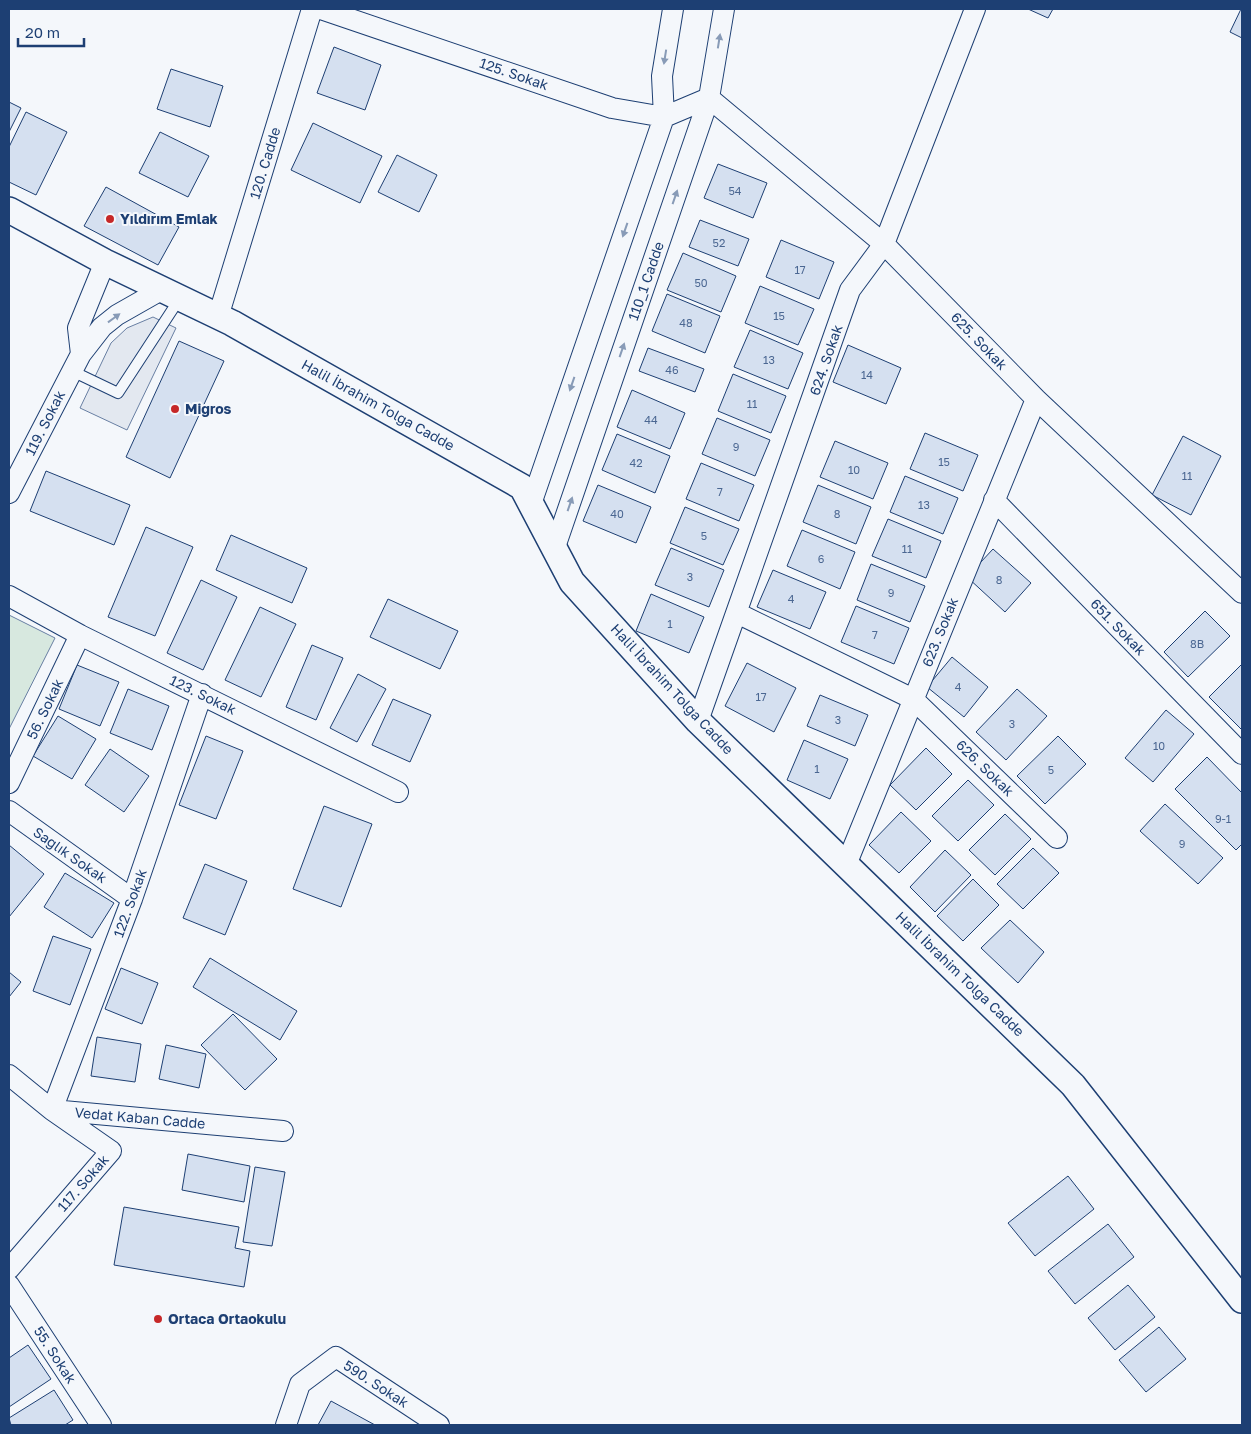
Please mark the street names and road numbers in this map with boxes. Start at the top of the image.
street label: 125. Sokak [478,54,551,93]
street label: 120. Cadde [246,125,283,201]
street label: 110_1 Cadde [624,239,667,323]
street label: 625. Sokak [948,308,1011,373]
street label: 624. Sokak [805,322,846,397]
street label: Halil İbrahim Tolga Cadde [299,355,458,454]
street label: 119. Sokak [21,387,68,458]
street label: 623. Sokak [918,595,961,669]
street label: 651. Sokak [1087,595,1150,659]
street label: Halil İbrahim Tolga Cadde [607,620,737,757]
street label: 123. Sokak [167,671,239,718]
street label: 56. Sokak [23,676,67,742]
street label: 626. Sokak [953,736,1018,799]
street label: Sağlık Sokak [30,823,110,886]
street label: 122. Sokak [109,866,150,939]
street label: Halil İbrahim Tolga Cadde [893,908,1028,1040]
street label: Vedat Kaban Cadde [74,1103,206,1132]
street label: 117. Sokak [53,1151,112,1215]
street label: 55. Sokak [31,1323,80,1387]
street label: 590. Sokak [341,1356,412,1411]

